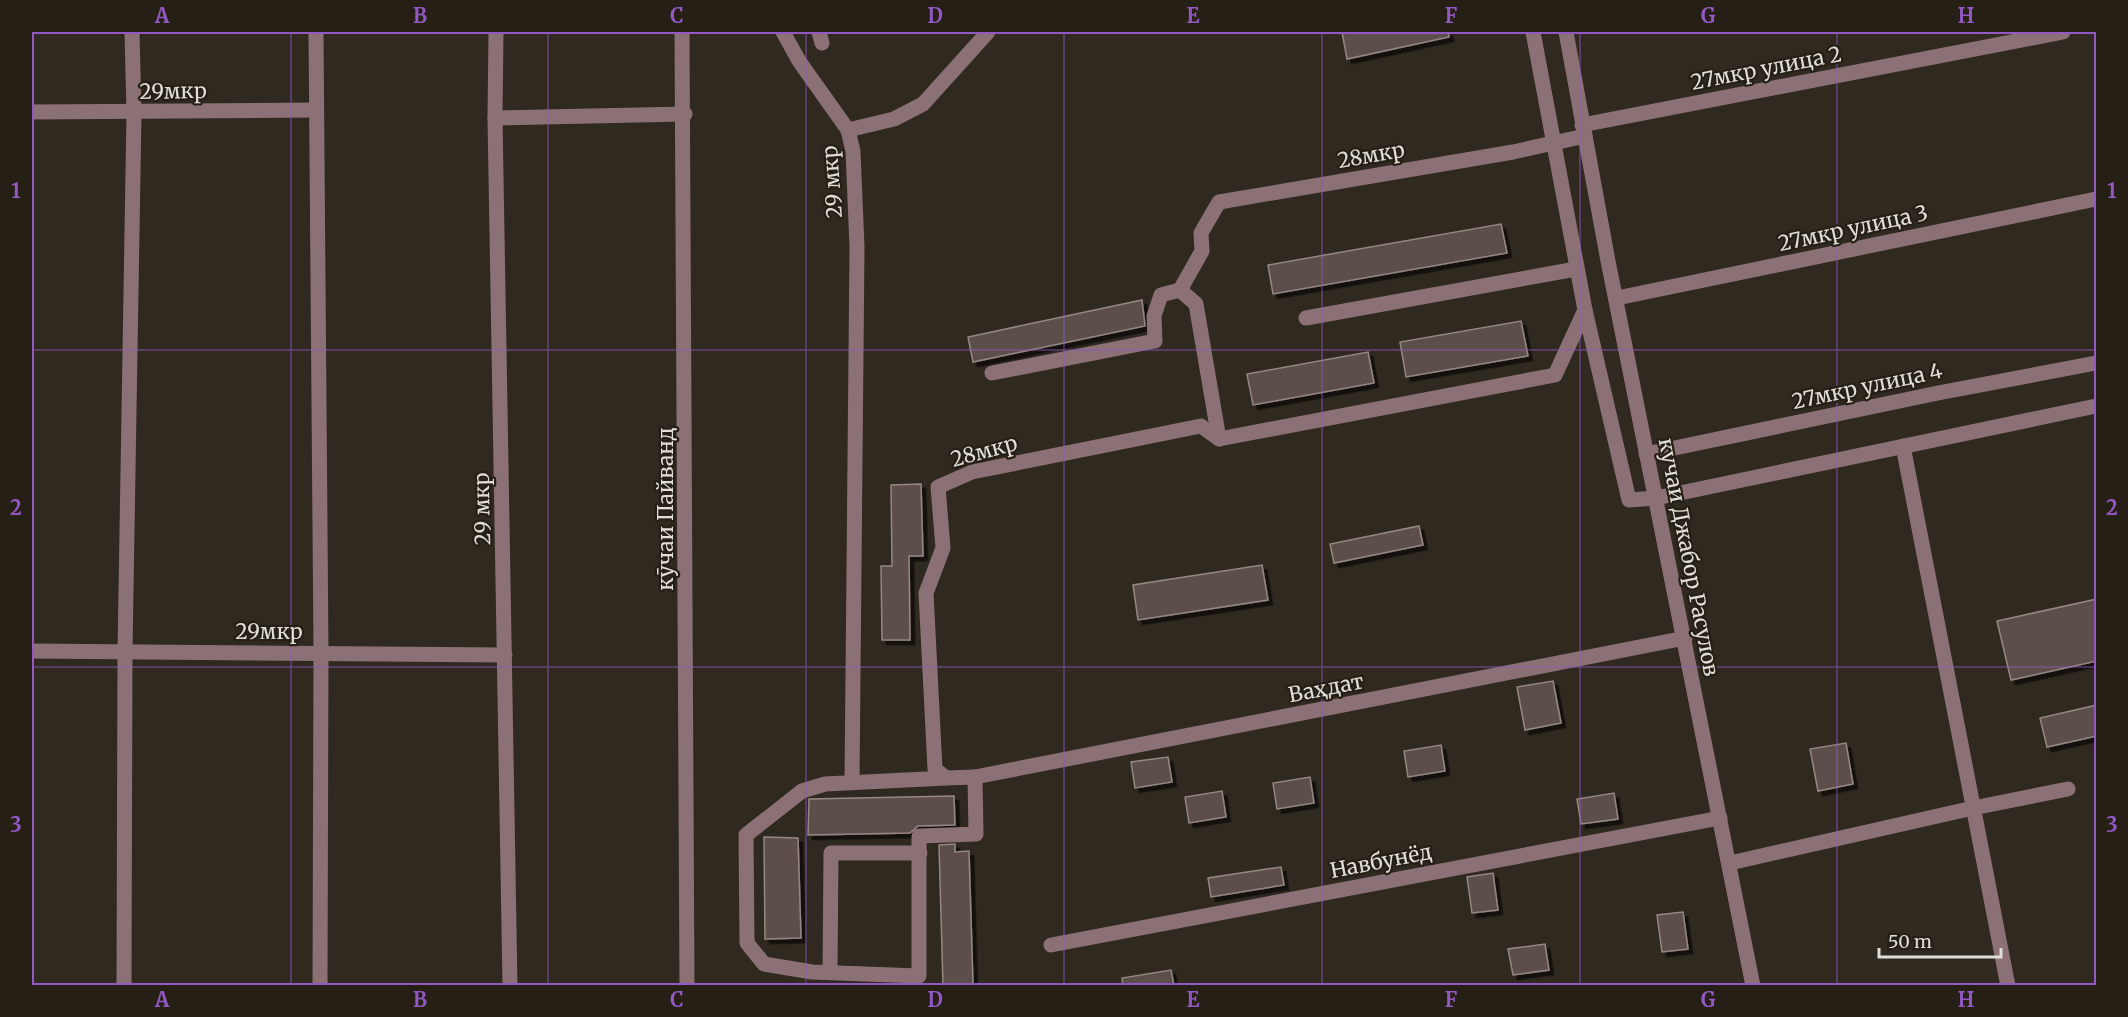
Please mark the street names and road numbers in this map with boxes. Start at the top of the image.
street label: 27мкр улица 2 [1688,40,1844,96]
street label: 29мкр [139,77,207,105]
street label: 28мкр [1335,136,1407,174]
street label: 29 мкр [816,145,848,219]
street label: 27мкр улица 3 [1776,199,1930,257]
street label: 27мкр улица 4 [1789,357,1945,415]
street label: кӯчаи Пайванд [652,427,679,591]
street label: 28мкр [948,429,1020,473]
street label: кучаи Джабор Расулов [1653,436,1725,678]
street label: 29 мкр [468,472,496,546]
street label: 29мкр [235,618,303,645]
street label: Ваҳдат [1286,667,1366,709]
street label: Навбунёд [1328,838,1434,884]

